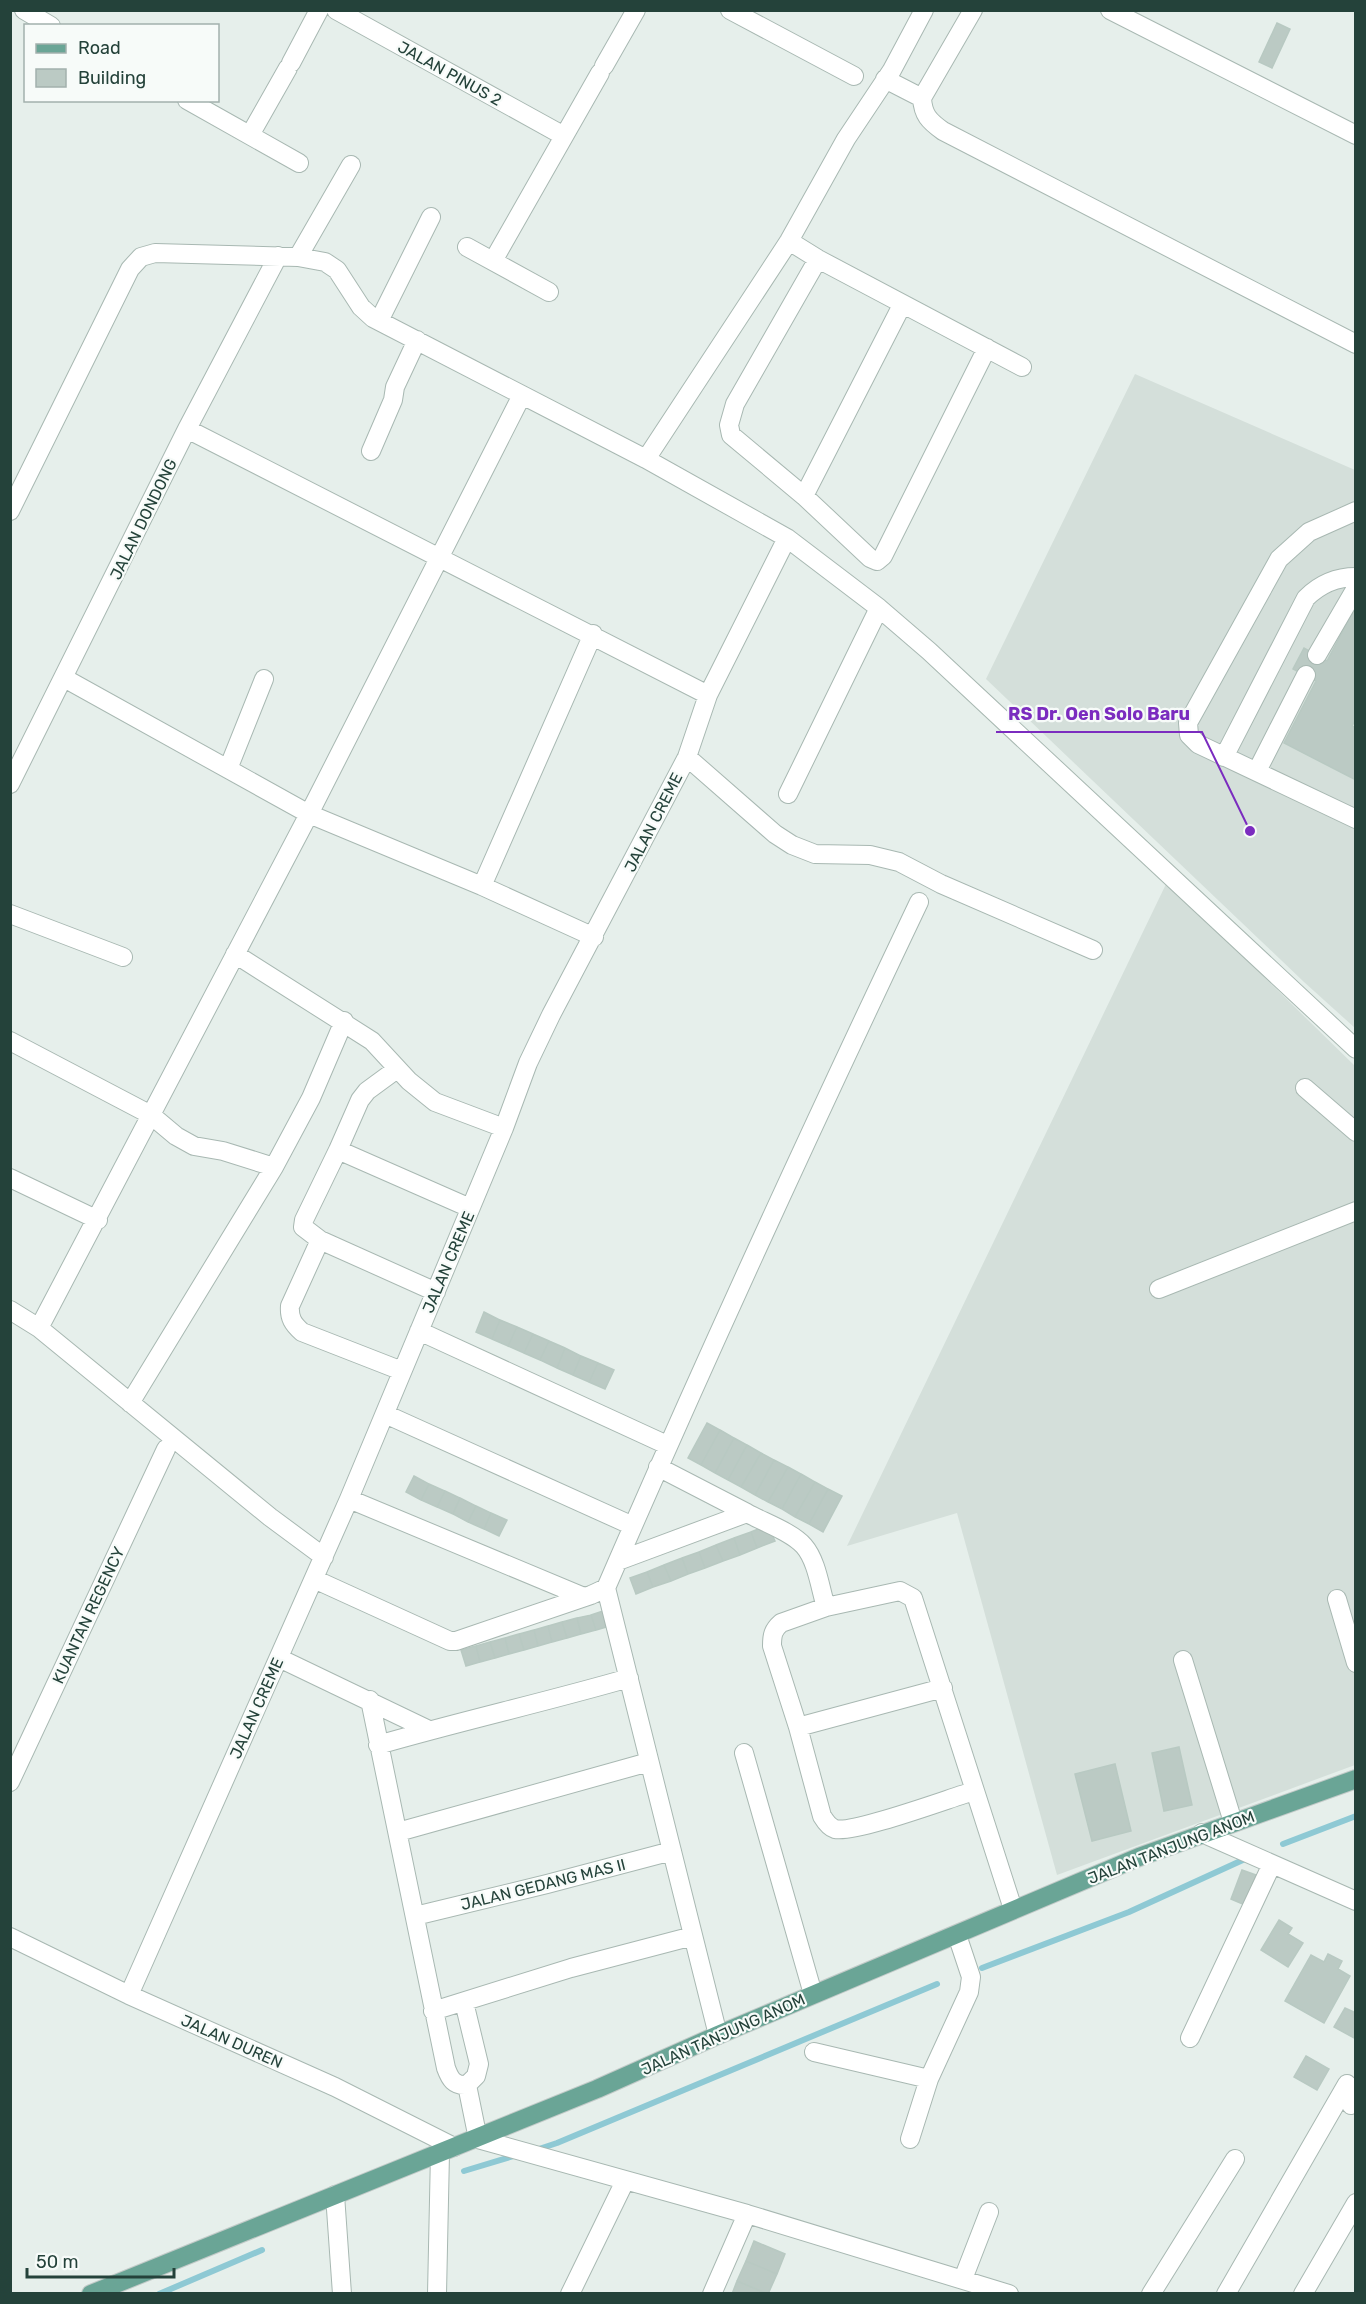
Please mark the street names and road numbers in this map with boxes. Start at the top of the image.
street label: JALAN PINUS 2 [395,37,505,110]
street label: JALAN DONDONG [106,456,181,583]
street label: JALAN CREME [620,770,687,875]
street label: JALAN CREME [418,1208,478,1316]
street label: KUANTAN REGENCY [48,1544,129,1687]
street label: JALAN CREME [226,1655,287,1762]
street label: JALAN TANJUNG ANOM [1085,1807,1257,1888]
street label: JALAN GEDANG MAS II [459,1855,628,1914]
street label: JALAN TANJUNG ANOM [638,1990,808,2079]
street label: JALAN DUREN [178,2011,285,2072]

